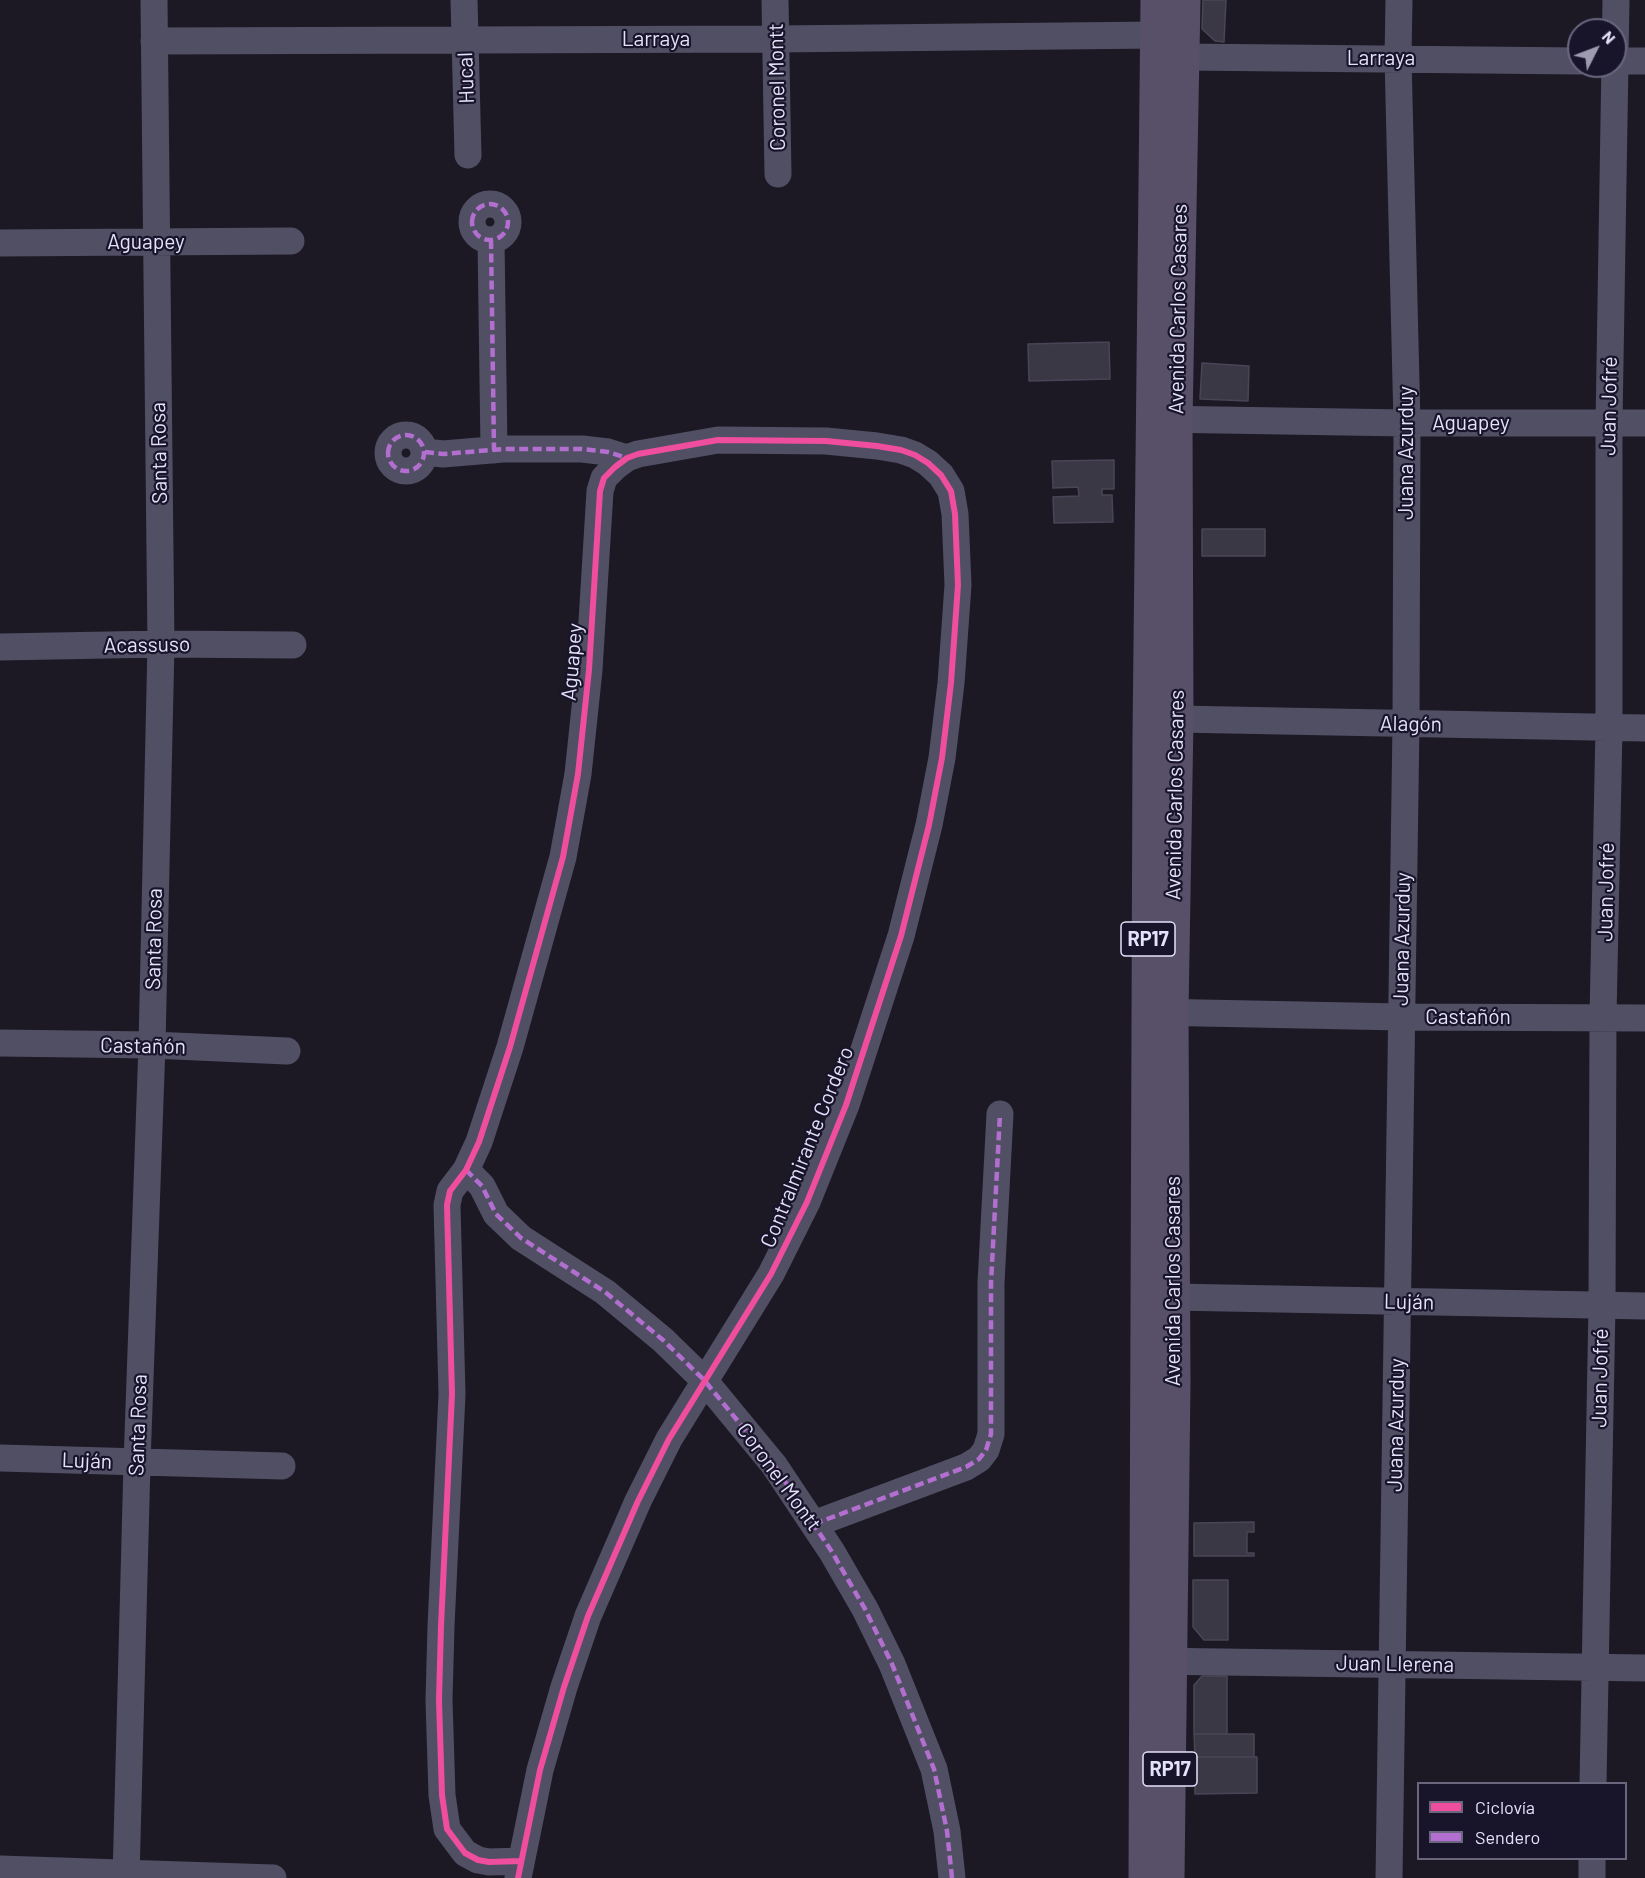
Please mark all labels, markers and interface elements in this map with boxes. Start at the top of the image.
north arrow [1567,18,1627,78]
street label: Coronel Montt [763,23,791,151]
street label: Larraya [622,26,690,52]
text: N [1599,27,1620,47]
street label: Larraya [1347,45,1415,71]
street label: Hucal [453,52,479,104]
street label: Avenida Carlos Casares [1164,204,1192,414]
street label: Aguapey [107,229,185,255]
street label: Juan Jofré [1596,356,1622,456]
street label: Juana Azurduy [1393,386,1419,520]
street label: Santa Rosa [146,402,172,504]
street label: Aguapey [1432,410,1510,436]
street label: Aguapey [556,622,588,702]
street label: Acassuso [103,632,191,658]
street label: Avenida Carlos Casares [1161,690,1189,900]
street label: Alagón [1380,711,1442,737]
street label: Juan Jofré [1593,842,1619,942]
street label: Juana Azurduy [1388,872,1416,1006]
street label: Santa Rosa [141,888,167,990]
road number: RP17 [1121,922,1175,956]
street label: Castañón [1425,1004,1511,1030]
street label: Castañón [100,1033,186,1059]
street label: Contralmirante Cordero [755,1043,859,1251]
street label: Avenida Carlos Casares [1160,1176,1186,1386]
street label: Luján [1384,1289,1434,1315]
street label: Juan Jofré [1587,1328,1613,1428]
street label: Juana Azurduy [1382,1358,1410,1492]
street label: Santa Rosa [124,1374,152,1476]
street label: Coronel Montt [731,1418,827,1536]
street label: Luján [61,1448,113,1474]
street label: Juan Llerena [1336,1650,1454,1678]
road number: RP17 [1143,1752,1197,1786]
legend [1417,1782,1627,1860]
text: Ciclovía [1475,1796,1535,1818]
text: Sendero [1475,1826,1540,1848]

